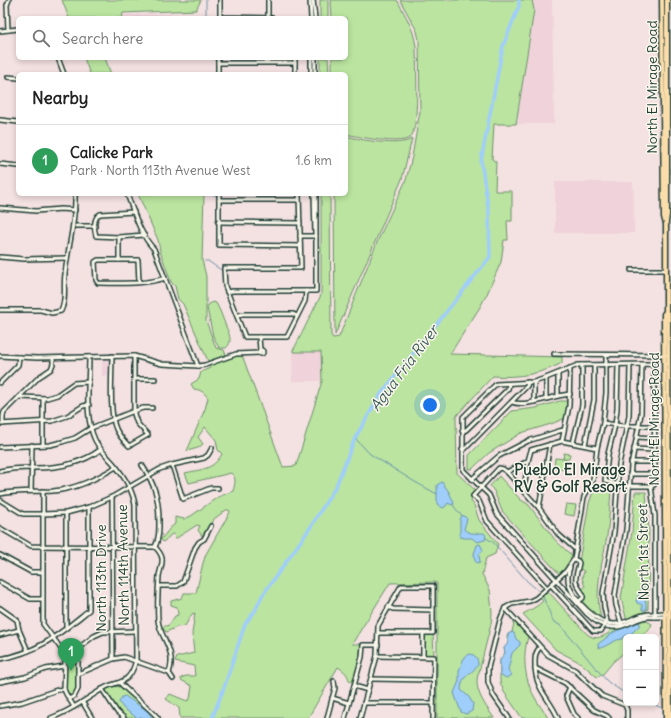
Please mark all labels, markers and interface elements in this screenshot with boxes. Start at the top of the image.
search box [16,16,348,60]
street label: North El Mirage Road [643,20,661,154]
icon: search [30,27,52,49]
text: Search here [62,29,143,48]
text: Nearby [32,87,88,109]
text: Calicke Park [70,143,153,162]
text: 1 [42,152,48,169]
text: 1.6 km [296,152,332,169]
text: Park · North 113th Avenue West [70,162,250,179]
water label: Agua Fria River [366,320,444,415]
street label: North El Mirage Road [645,352,663,486]
your location [420,395,440,415]
district label: Pueblo El Mirage RV & Golf Resort [514,460,627,496]
street label: North 1st Street [633,503,653,600]
street label: North 114th Avenue [113,504,133,626]
street label: North 113th Drive [92,524,110,632]
map controls [623,634,659,706]
button: + [623,634,659,670]
pin: 1 [58,638,84,671]
button: − [623,670,659,706]

